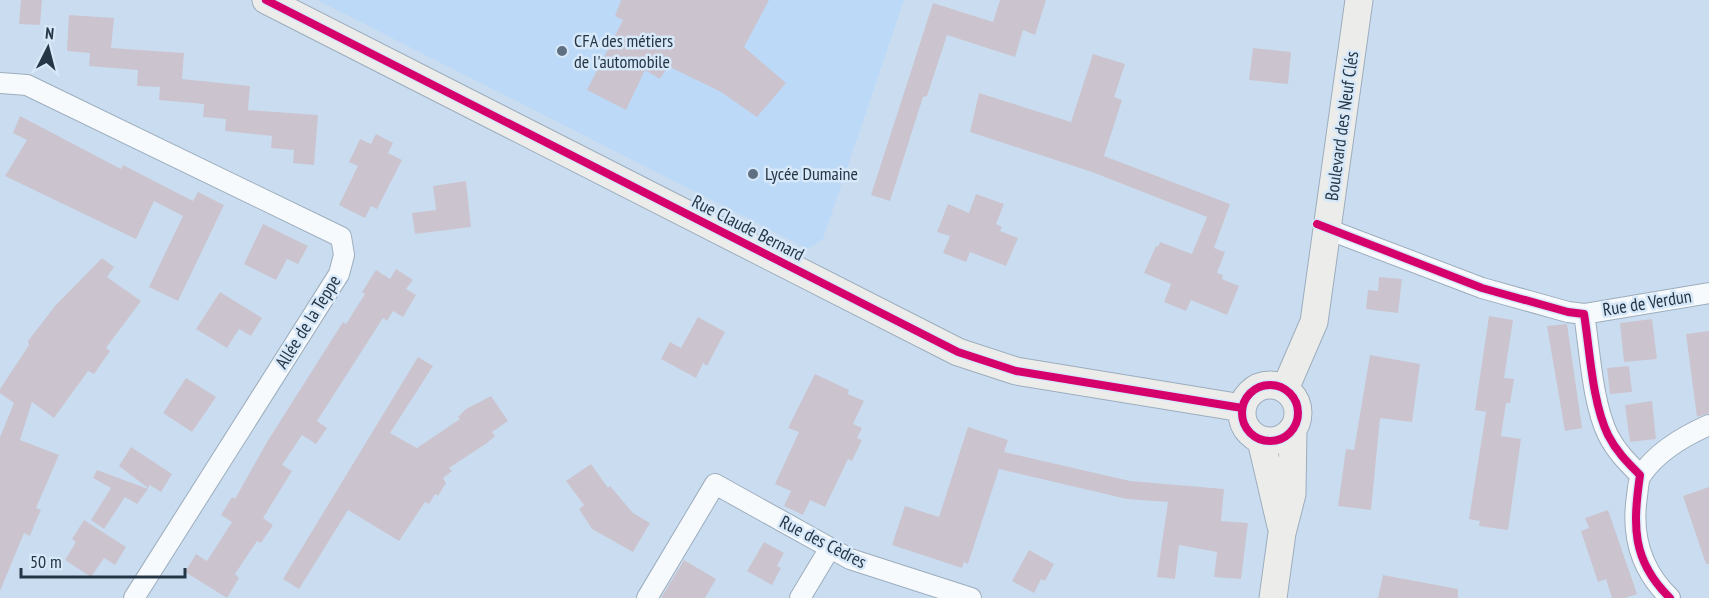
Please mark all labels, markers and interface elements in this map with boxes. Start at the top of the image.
north arrow [18,18,78,78]
text: N [44,23,55,43]
place label: CFA des métiers de l'automobile [574,29,673,73]
marker: CFA des métiers de l'automobile [555,44,569,58]
street label: Boulevard des Neuf Clés [1320,50,1363,202]
place label: Lycée Dumaine [765,162,858,185]
marker: Lycée Dumaine [746,167,760,181]
street label: Rue Claude Bernard [688,189,808,266]
street label: Allée de la Teppe [270,271,345,373]
street label: Rue de Verdun [1601,284,1693,321]
street label: Rue des Cèdres [776,510,870,573]
scale bar [21,541,184,579]
text: 50 m [30,550,62,573]

